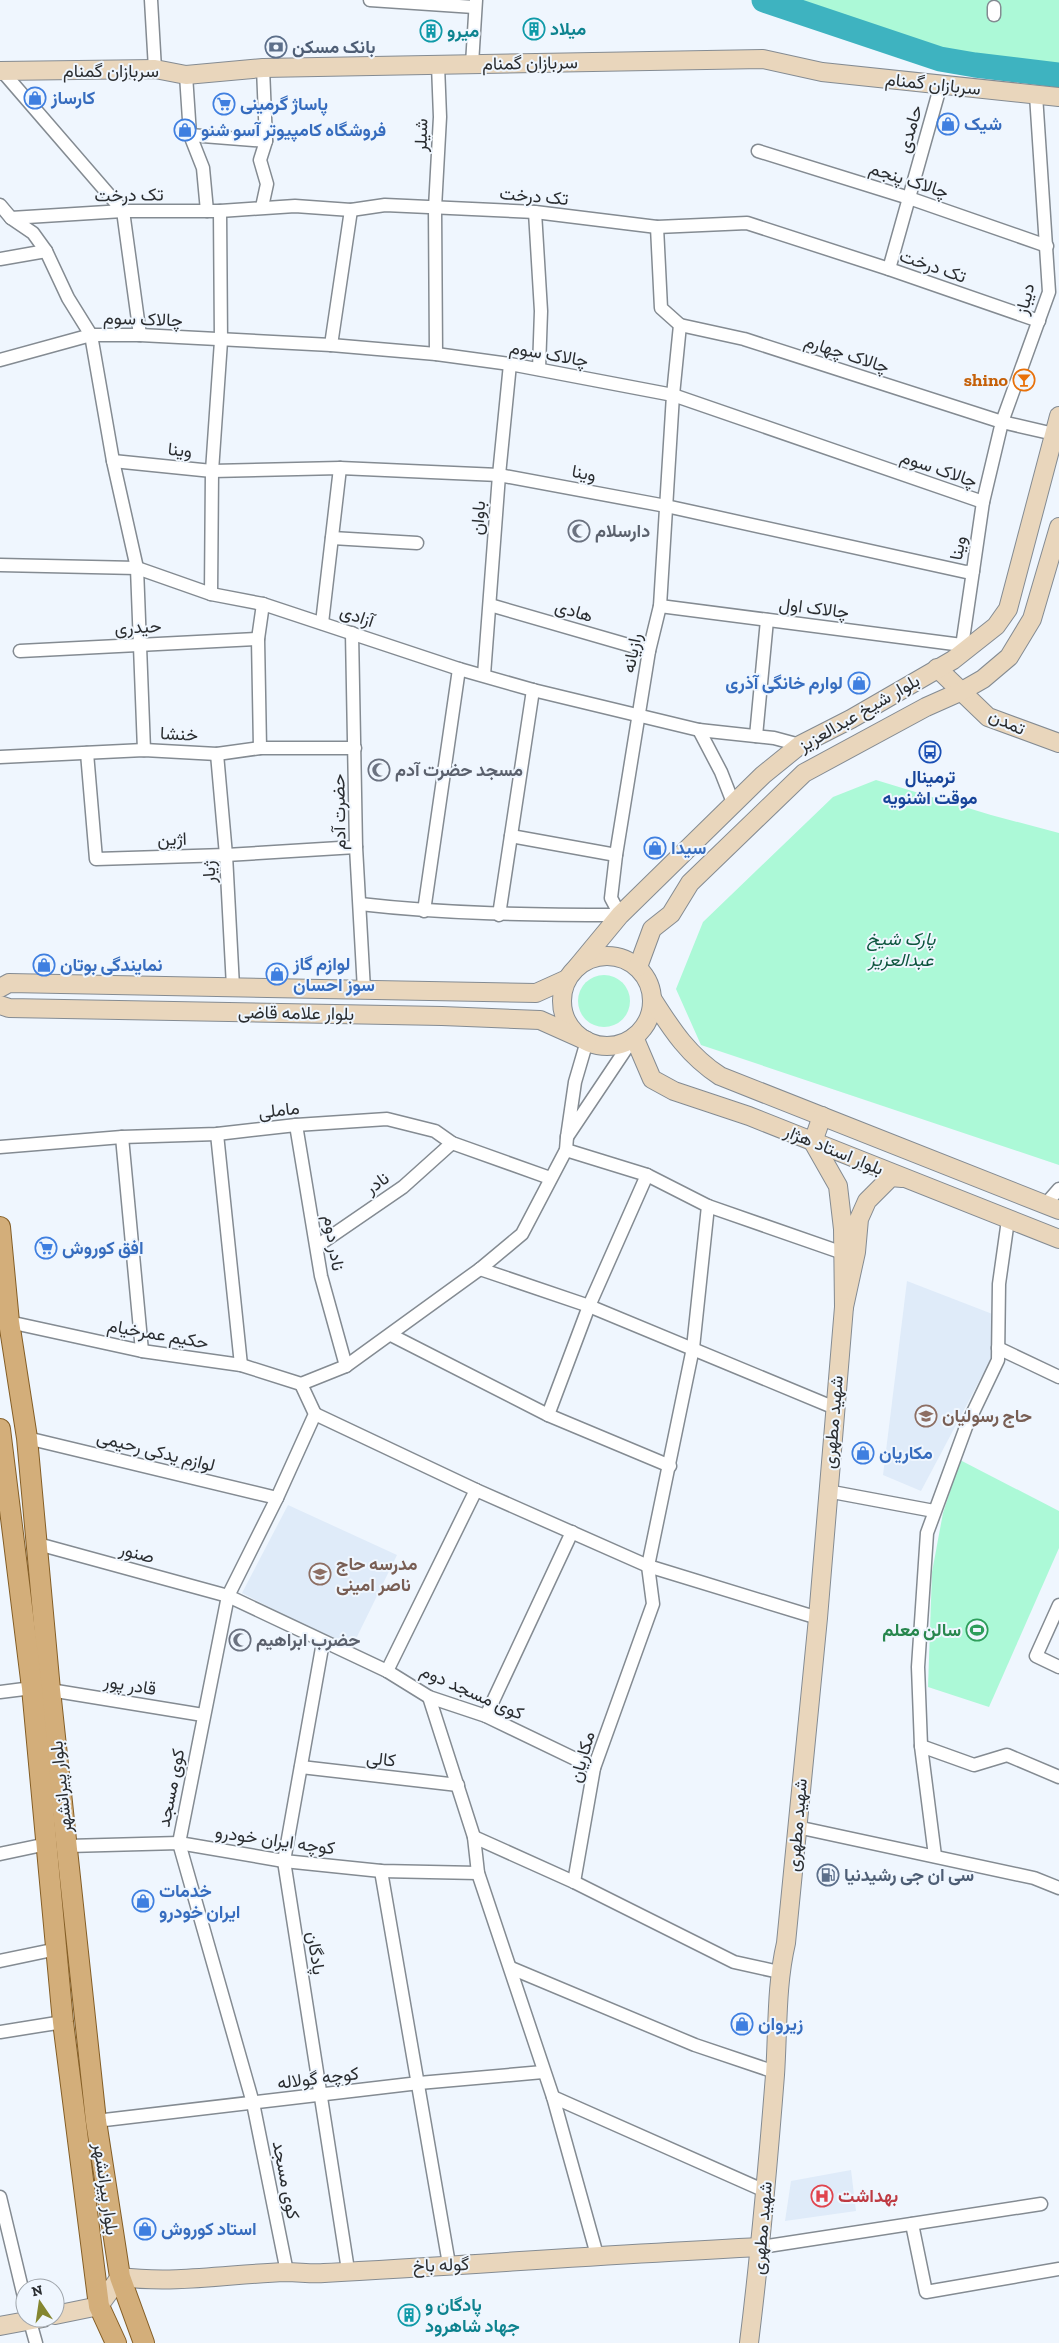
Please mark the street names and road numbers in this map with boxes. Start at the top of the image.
street label: سربازان گمنام [482,51,578,76]
street label: سربازان گمنام [63,60,159,83]
street label: سربازان گمنام [884,68,982,101]
street label: حامدی [893,103,927,155]
street label: شیلر [409,118,433,153]
street label: چالاک پنجم [866,157,951,204]
street label: تک درخت [499,182,569,210]
street label: تک درخت [94,183,164,207]
street label: تک درخت [897,244,969,288]
street label: دیباز [1010,281,1039,318]
street label: چالاک سوم [103,307,183,332]
street label: چالاک چهارم [801,330,892,379]
street label: چالاک سوم [508,336,590,373]
street label: وینا [167,438,193,462]
street label: چالاک سوم [897,446,980,493]
street label: وینا [570,460,598,486]
street label: باوان [466,500,490,536]
street label: وینا [945,534,971,562]
street label: چالاک اول [778,593,850,624]
street label: هادی [552,595,596,627]
street label: آزادی [337,600,379,633]
street label: حیدری [114,615,162,639]
street label: رازیانه [617,631,647,675]
street label: بلوار شیخ عبدالعزیز [793,669,924,758]
street label: تمدن [985,704,1029,740]
street label: خنشا [159,722,199,746]
street label: حضرت آدم [327,774,352,850]
street label: اژین [157,827,187,851]
street label: ژیار [197,859,221,885]
street label: بلوار علامه قاضی [238,1001,354,1025]
street label: ماملی [257,1097,301,1123]
street label: بلوار استاد هژار [780,1120,887,1180]
street label: نادر [360,1167,393,1200]
street label: نادر دوم [318,1214,349,1273]
street label: حکیم عمرخیام [105,1314,210,1355]
street label: شهید مطهری [818,1374,848,1470]
street label: لوازم یدکی رحیمی [94,1426,217,1477]
street label: صنور [116,1538,157,1568]
street label: کوی مسجد دوم [416,1659,527,1726]
street label: قادر پور [101,1670,158,1701]
street label: مکاریان [564,1729,600,1785]
street label: بلوار پیرانشهر [45,1740,78,1835]
street label: کوی مسجد [153,1747,189,1829]
street label: کالی [365,1747,397,1771]
street label: شهید مطهری [782,1777,812,1873]
street label: کوچه ایران خودرو [214,1821,336,1860]
street label: پادگان [301,1930,330,1976]
street label: کوچه گولاله [276,2062,360,2095]
street label: کوی مسجد [268,2139,304,2221]
street label: بلوار پیرانشهر [88,2140,123,2237]
street label: شهید مطهری [747,2180,777,2276]
street label: گوله باخ [412,2253,470,2278]

